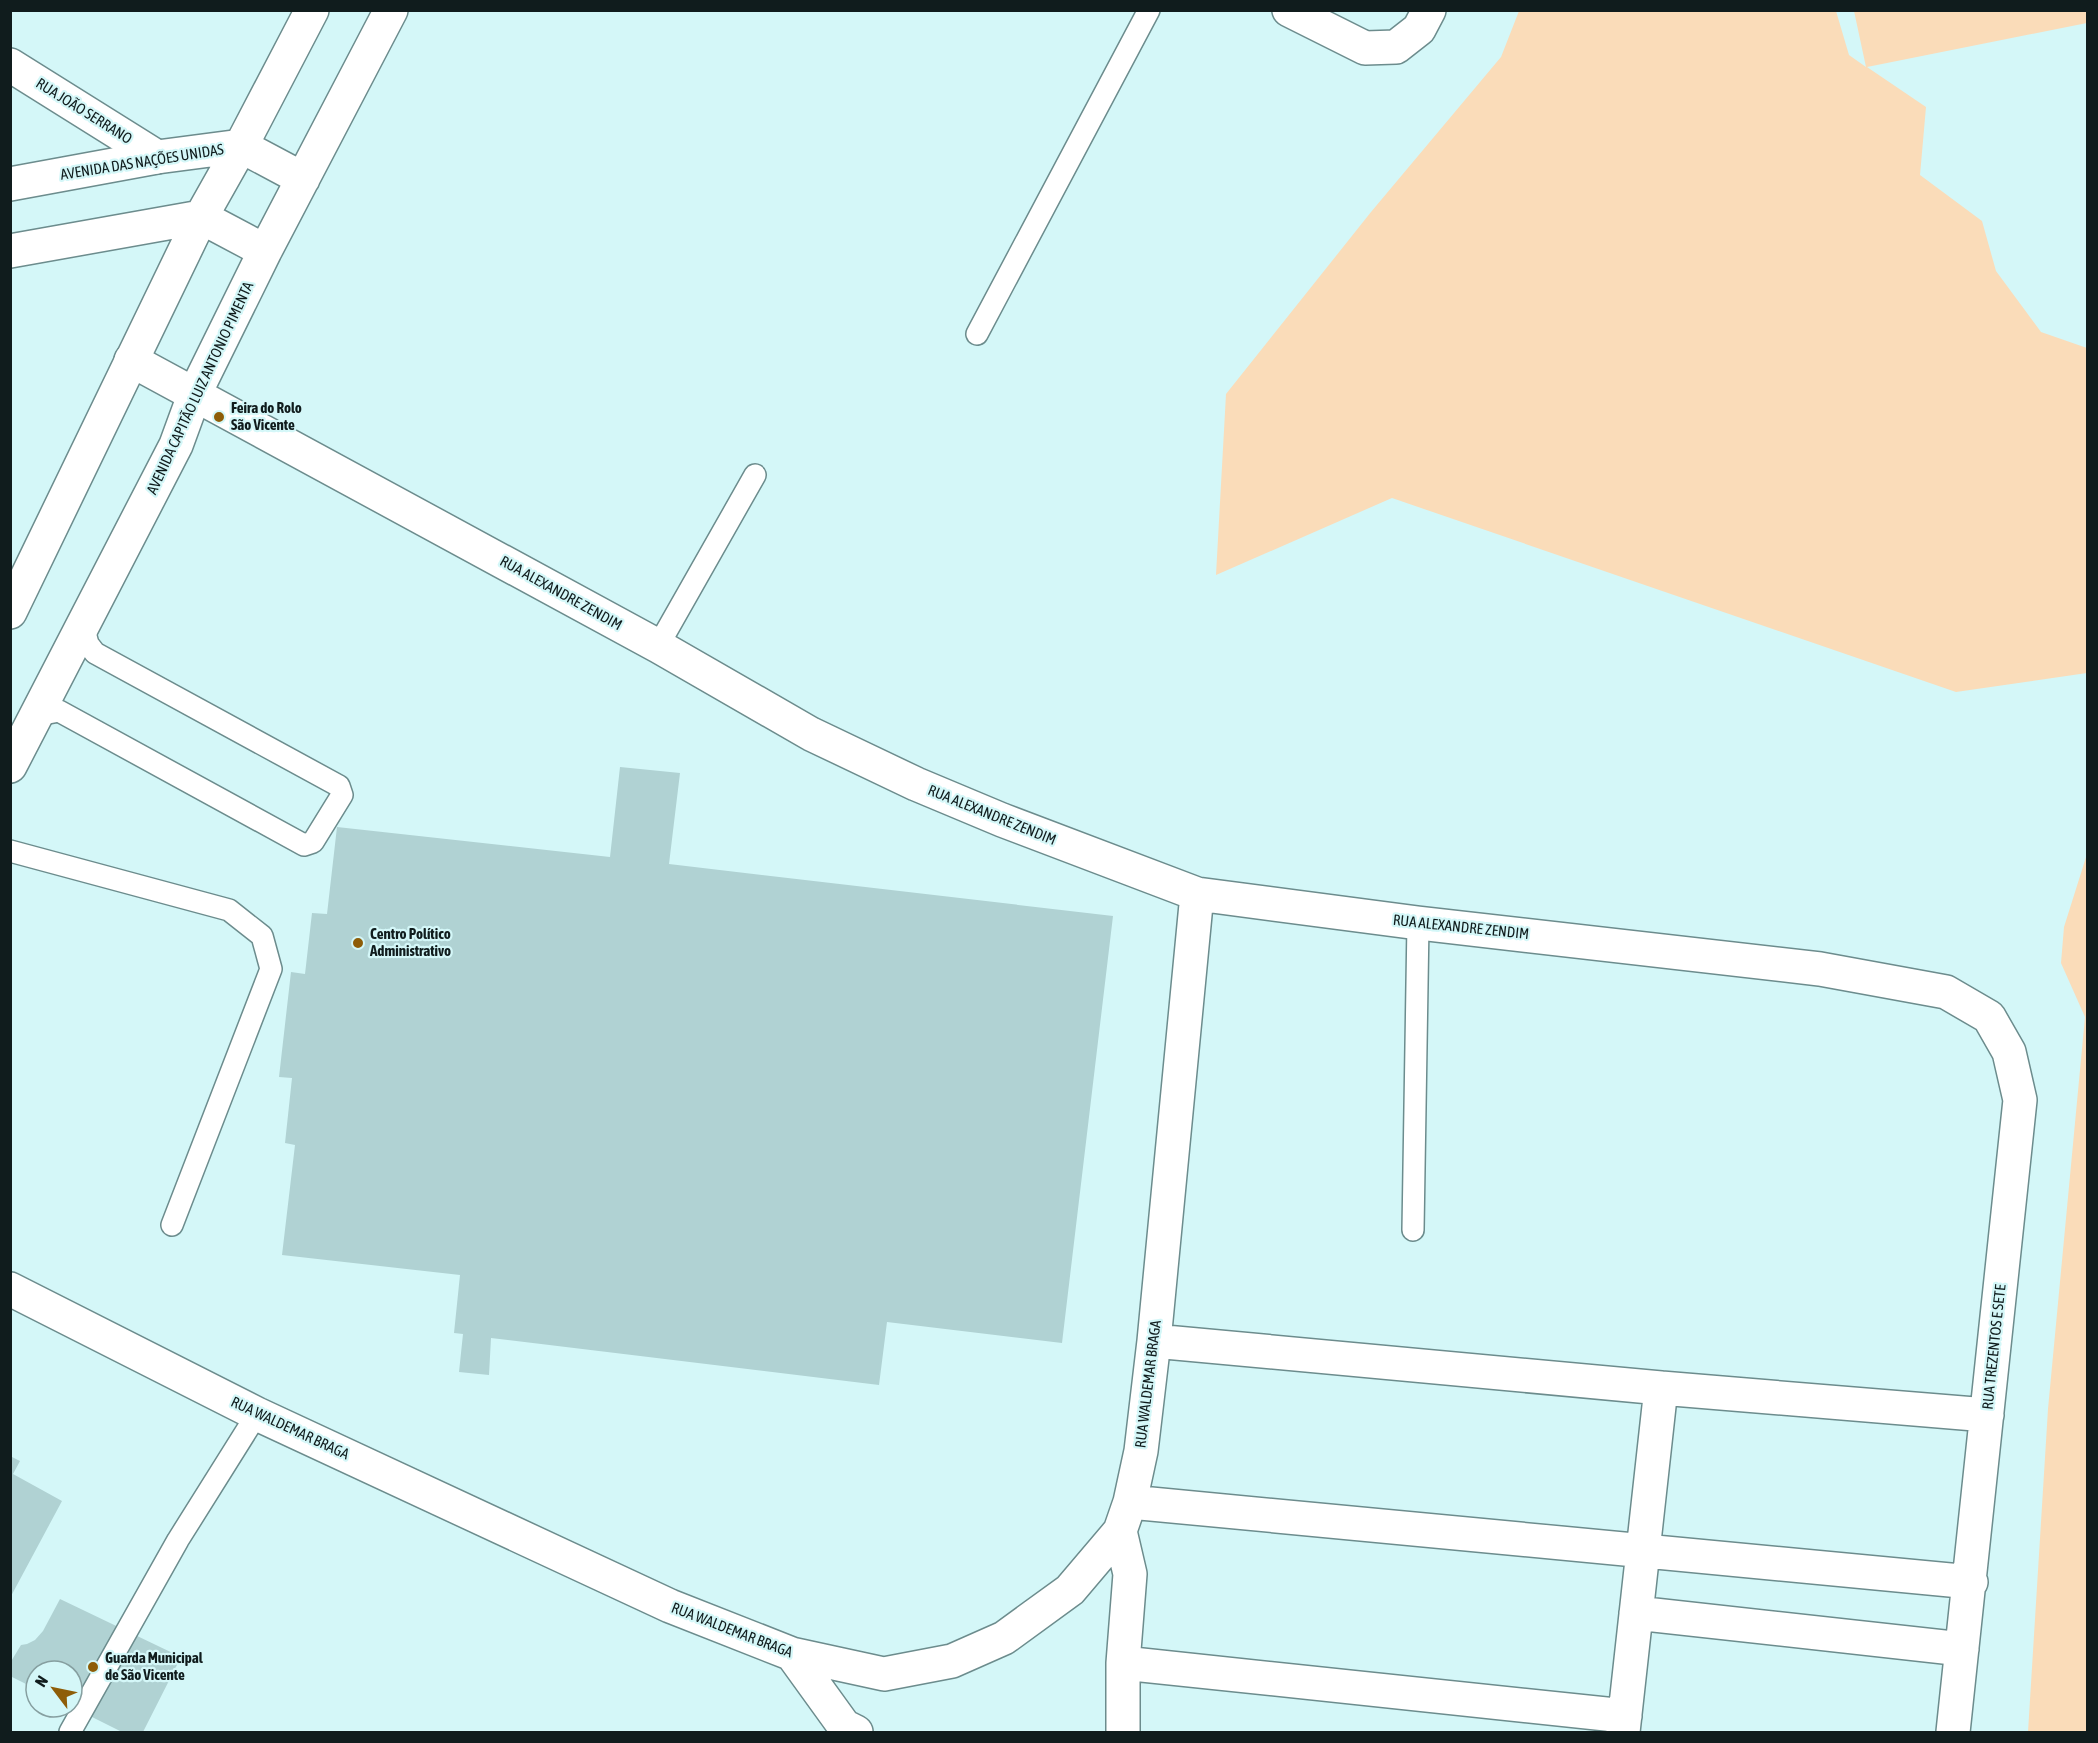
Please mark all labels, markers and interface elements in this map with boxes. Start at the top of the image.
street label: RUA JOÃO SERRANO [33,74,136,147]
street label: AVENIDA DAS NAÇÕES UNIDAS [59,140,225,183]
street label: AVENIDA CAPITÃO LUIZ ANTONIO PIMENTA [143,278,257,497]
place label: Feira do Rolo São Vicente [231,399,302,433]
marker: Feira do Rolo São Vicente [212,410,226,424]
street label: RUA ALEXANDRE ZENDIM [497,552,625,633]
street label: RUA ALEXANDRE ZENDIM [926,781,1059,848]
street label: RUA ALEXANDRE ZENDIM [1392,911,1530,942]
place label: Centro Político Administrativo [369,925,451,959]
marker: Centro Político Administrativo [351,936,365,950]
street label: RUA TREZENTOS E SETE [1978,1283,2009,1410]
street label: RUA WALDEMAR BRAGA [1131,1318,1164,1449]
street label: RUA WALDEMAR BRAGA [228,1393,353,1463]
street label: RUA WALDEMAR BRAGA [669,1599,796,1661]
place label: Guarda Municipal de São Vicente [105,1649,204,1683]
north arrow [24,1659,84,1719]
marker: Guarda Municipal de São Vicente [86,1660,100,1674]
text: N [31,1672,51,1690]

